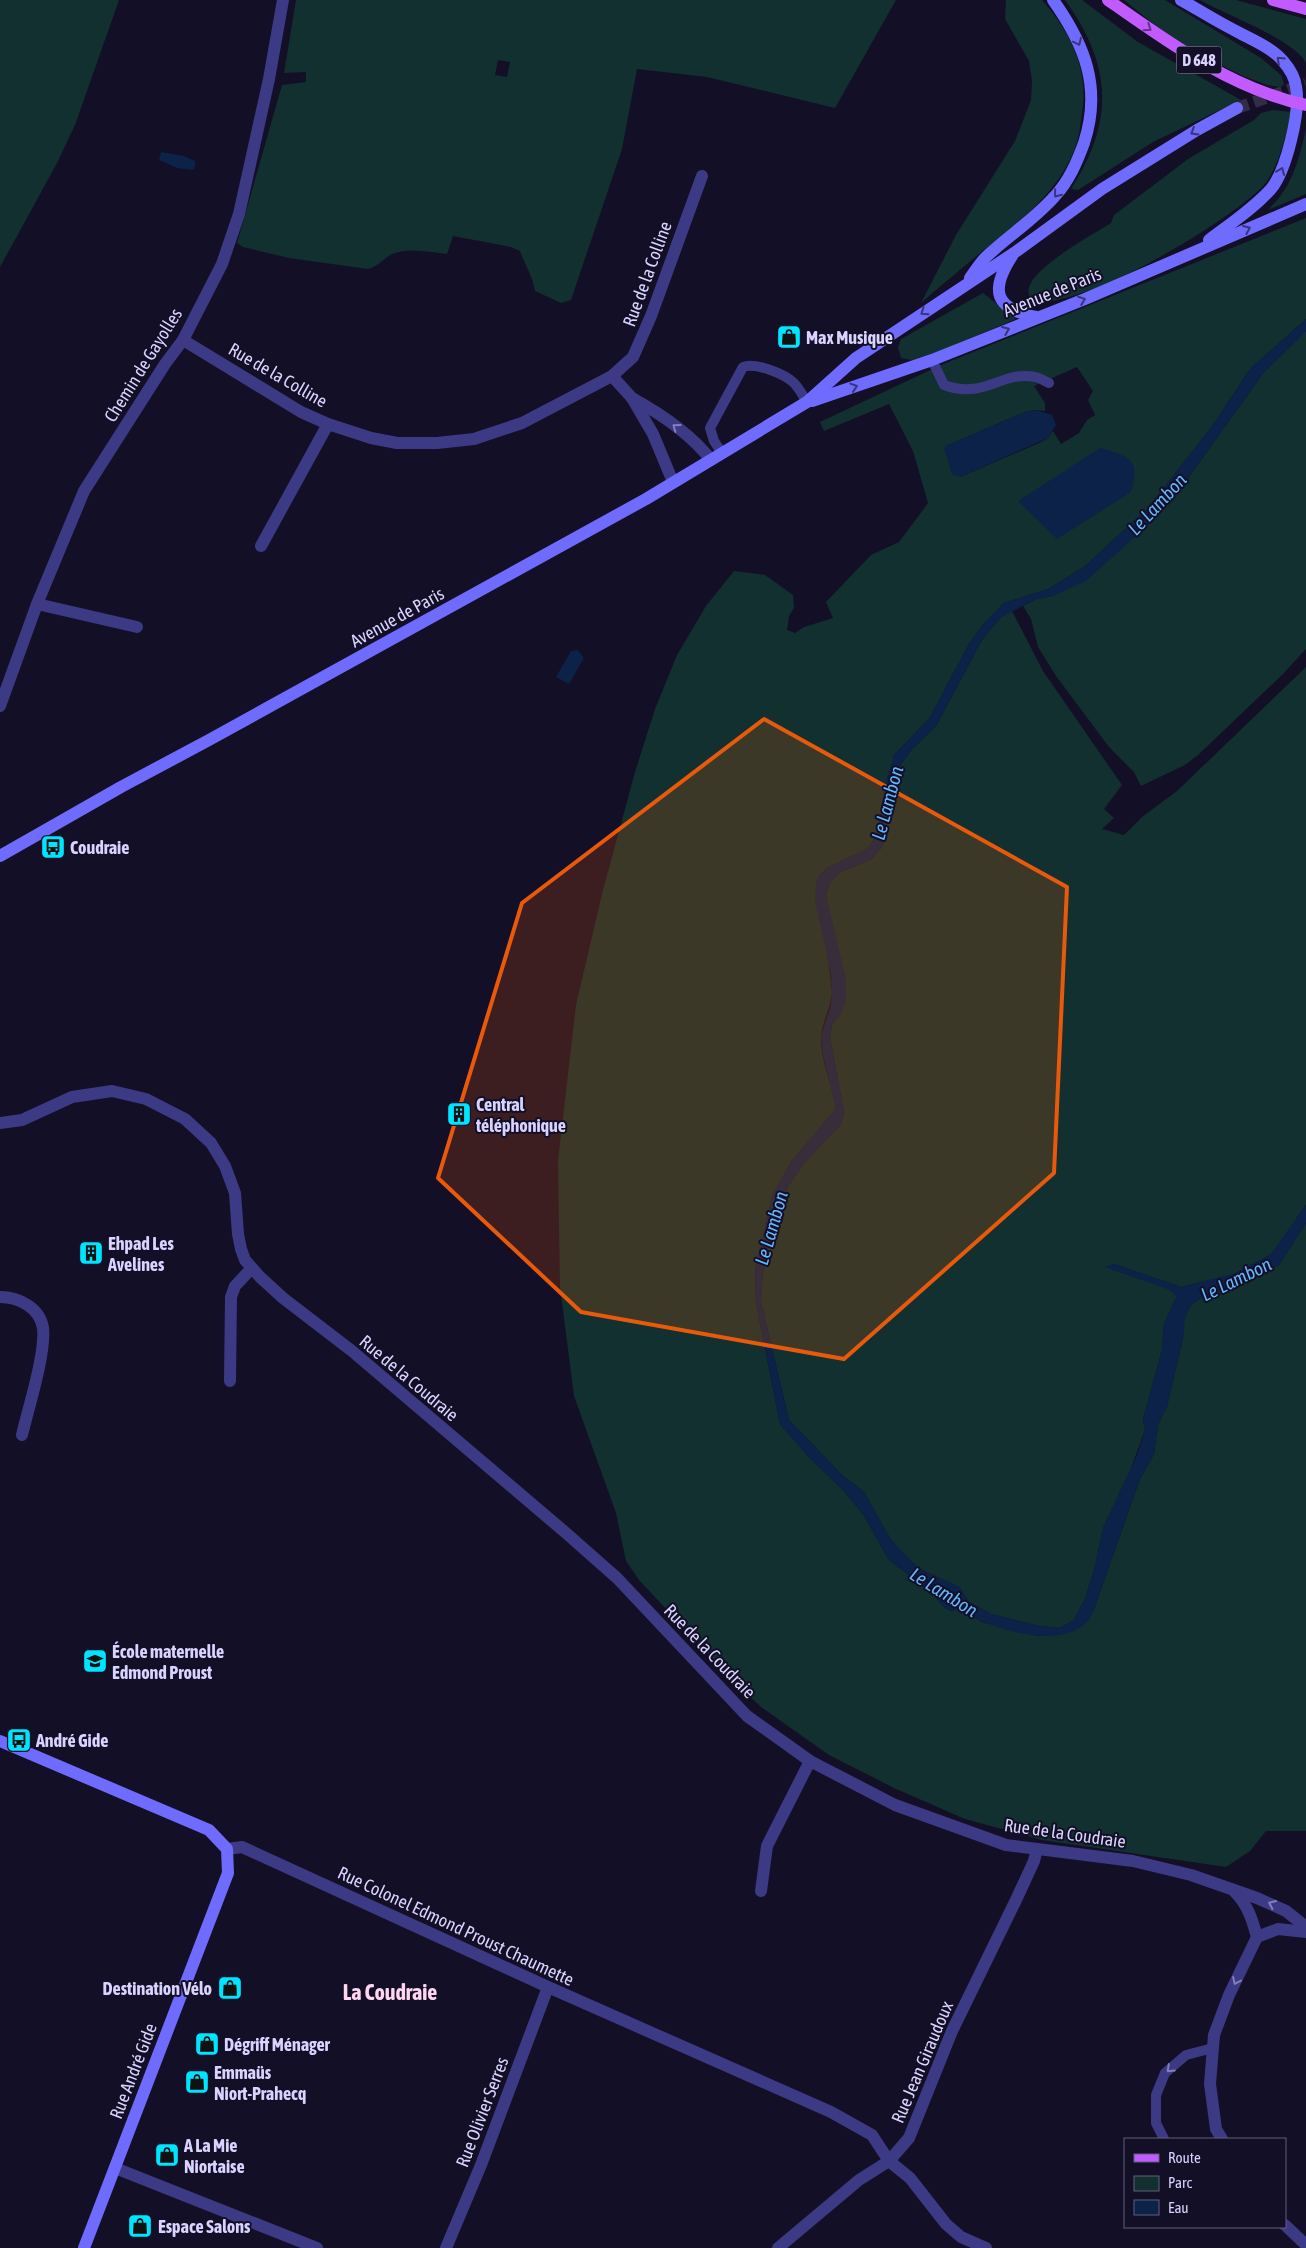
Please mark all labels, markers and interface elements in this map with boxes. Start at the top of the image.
one-way arrow [1143,22,1152,31]
one-way arrow [1072,37,1082,46]
road number: D 648 [1176,46,1222,74]
one-way arrow [1277,57,1286,66]
one-way arrow [1191,125,1200,135]
one-way arrow [1275,167,1285,176]
one-way arrow [1053,188,1062,197]
street label: Rue de la Colline [618,219,676,329]
one-way arrow [1242,224,1251,235]
street label: Avenue de Paris [1000,263,1104,321]
one-way arrow [1077,296,1086,306]
street label: Chemin de Gayolles [100,304,186,426]
one-way arrow [920,306,930,315]
shop icon: Max Musique [776,324,802,350]
one-way arrow [1001,325,1009,335]
place label: Max Musique [806,327,893,348]
street label: Rue de la Colline [225,338,331,412]
one-way arrow [849,383,857,393]
one-way arrow [672,424,682,433]
water label: Le Lambon [1123,469,1191,539]
street label: Avenue de Paris [346,583,448,651]
water label: Le Lambon [867,764,907,842]
bus stop icon: Coudraie [40,834,66,860]
place label: Coudraie [70,837,129,858]
place label: Central téléphonique [475,1094,566,1136]
building icon: Central téléphonique [446,1101,472,1127]
water label: Le Lambon [750,1189,792,1267]
place label: Ehpad Les Avelines [107,1233,174,1275]
building icon: Ehpad Les Avelines [78,1240,104,1266]
water label: Le Lambon [1197,1253,1275,1305]
street label: Rue de la Coudraie [355,1331,463,1425]
water label: Le Lambon [906,1563,982,1621]
street label: Rue de la Coudraie [660,1600,760,1702]
place label: École maternelle Edmond Proust [112,1641,224,1683]
school or university icon: École maternelle Edmond Proust [82,1648,108,1674]
bus stop icon: André Gide [6,1727,32,1753]
place label: André Gide [35,1730,108,1751]
street label: Rue de la Coudraie [1003,1814,1127,1852]
street label: Rue Colonel Edmond Proust Chaumette [335,1862,577,1990]
one-way arrow [1268,1901,1277,1911]
shop icon: Destination Vélo [217,1975,243,2001]
one-way arrow [1231,1976,1242,1985]
place label: Destination Vélo [102,1978,212,1999]
district label: La Coudraie [343,1979,437,2005]
street label: Rue Jean Giraudoux [887,1998,957,2126]
street label: Rue André Gide [105,2020,161,2122]
shop icon: Dégriff Ménager [194,2031,220,2057]
place label: Dégriff Ménager [224,2034,331,2055]
street label: Rue Olivier Serres [451,2054,513,2170]
place label: Emmaüs Niort-Prahecq [214,2062,306,2104]
one-way arrow [1167,2063,1176,2072]
shop icon: Emmaüs Niort-Prahecq [184,2069,210,2095]
place label: A La Mie Niortaise [183,2135,245,2177]
legend [1124,2138,1286,2228]
shop icon: A La Mie Niortaise [154,2142,180,2168]
text: Route [1168,2149,1201,2166]
text: Parc [1168,2174,1192,2191]
text: Eau [1168,2199,1189,2216]
shop icon: Espace Salons [127,2213,153,2239]
place label: Espace Salons [158,2216,251,2237]

